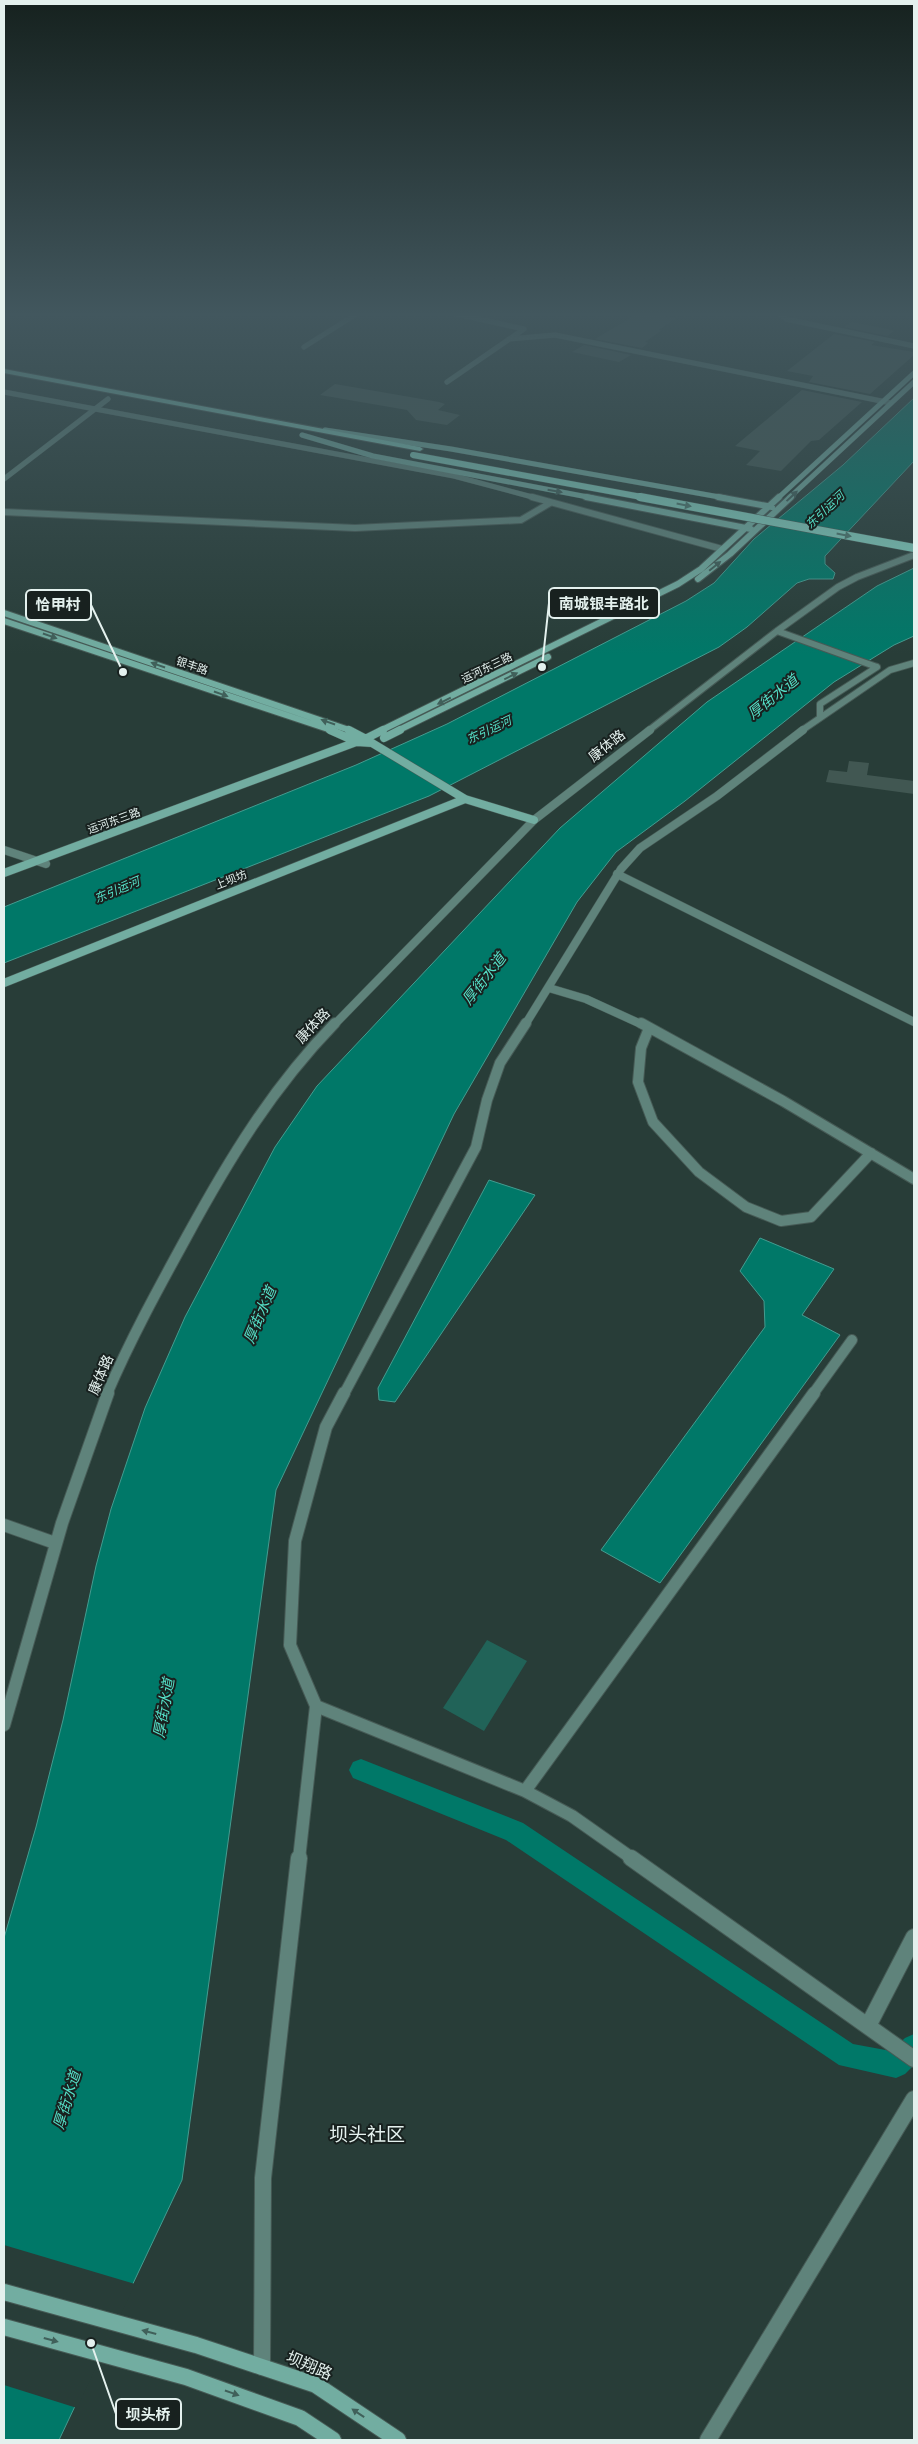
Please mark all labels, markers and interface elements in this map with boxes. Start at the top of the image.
one-way arrow [547,487,563,495]
water label: 东引运河 [803,487,849,531]
one-way arrow [785,490,797,502]
one-way arrow [677,502,693,510]
one-way arrow [837,531,852,539]
one-way arrow [708,561,721,572]
callout: 南城银丰路北 [549,588,659,618]
callout: 恰甲村 [26,590,91,620]
text: 南城银丰路北 [559,595,649,613]
text: 恰甲村 [35,596,81,614]
one-way arrow [43,632,58,640]
street label: 运河东三路 [459,650,515,686]
street label: 银丰路 [174,654,210,678]
one-way arrow [150,661,165,669]
water label: 厚街水道 [744,670,804,723]
one-way arrow [504,672,518,680]
one-way arrow [213,690,228,698]
one-way arrow [437,697,451,705]
water label: 东引运河 [464,713,516,746]
one-way arrow [321,718,336,726]
street label: 康体路 [585,726,629,766]
street label: 运河东三路 [86,805,142,837]
street label: 上坝坊 [213,868,249,892]
water label: 东引运河 [92,873,144,906]
water label: 厚街水道 [458,948,511,1008]
street label: 康体路 [292,1005,334,1047]
water label: 厚街水道 [240,1282,281,1346]
street label: 康体路 [85,1352,117,1398]
water label: 厚街水道 [150,1675,178,1739]
water label: 厚街水道 [50,2067,85,2131]
district label: 坝头社区 [329,2124,405,2146]
one-way arrow [141,2327,156,2335]
one-way arrow [43,2336,58,2344]
street label: 坝翔路 [283,2347,335,2385]
one-way arrow [225,2390,240,2398]
callout: 坝头桥 [116,2399,181,2429]
text: 坝头桥 [125,2406,171,2424]
one-way arrow [351,2408,365,2418]

